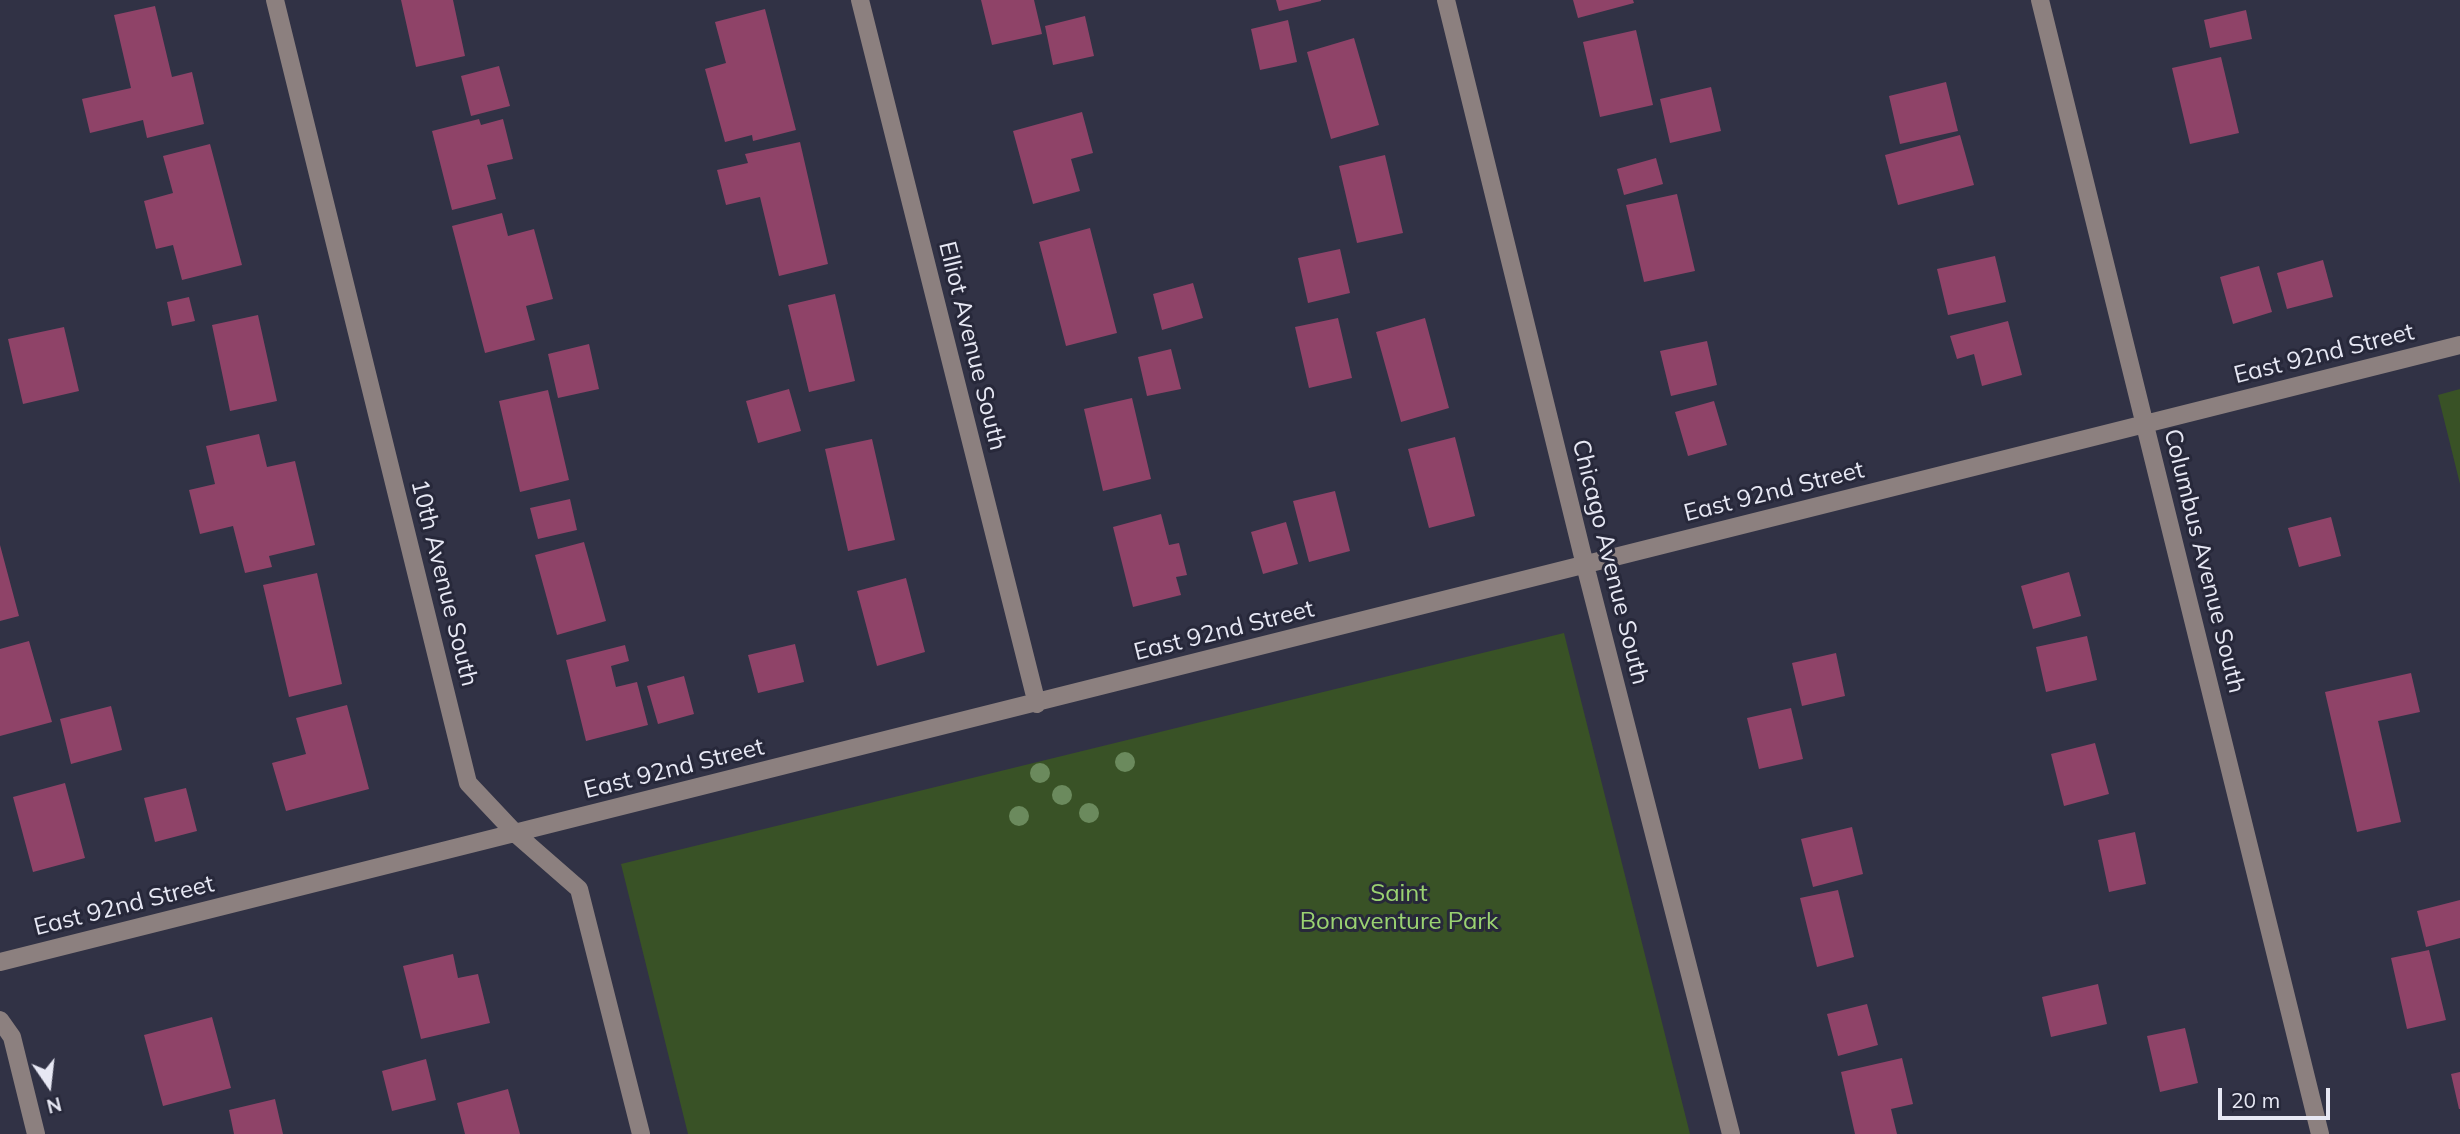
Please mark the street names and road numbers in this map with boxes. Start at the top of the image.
street label: Elliot Avenue South [932,239,1012,453]
street label: East 92nd Street [2231,318,2417,390]
street label: Columbus Avenue South [2157,426,2251,696]
street label: Chicago Avenue South [1566,436,1654,688]
street label: East 92nd Street [1681,456,1867,528]
street label: 10th Avenue South [404,476,484,690]
street label: East 92nd Street [1131,595,1317,667]
street label: East 92nd Street [581,733,767,805]
street label: East 92nd Street [31,870,217,942]

